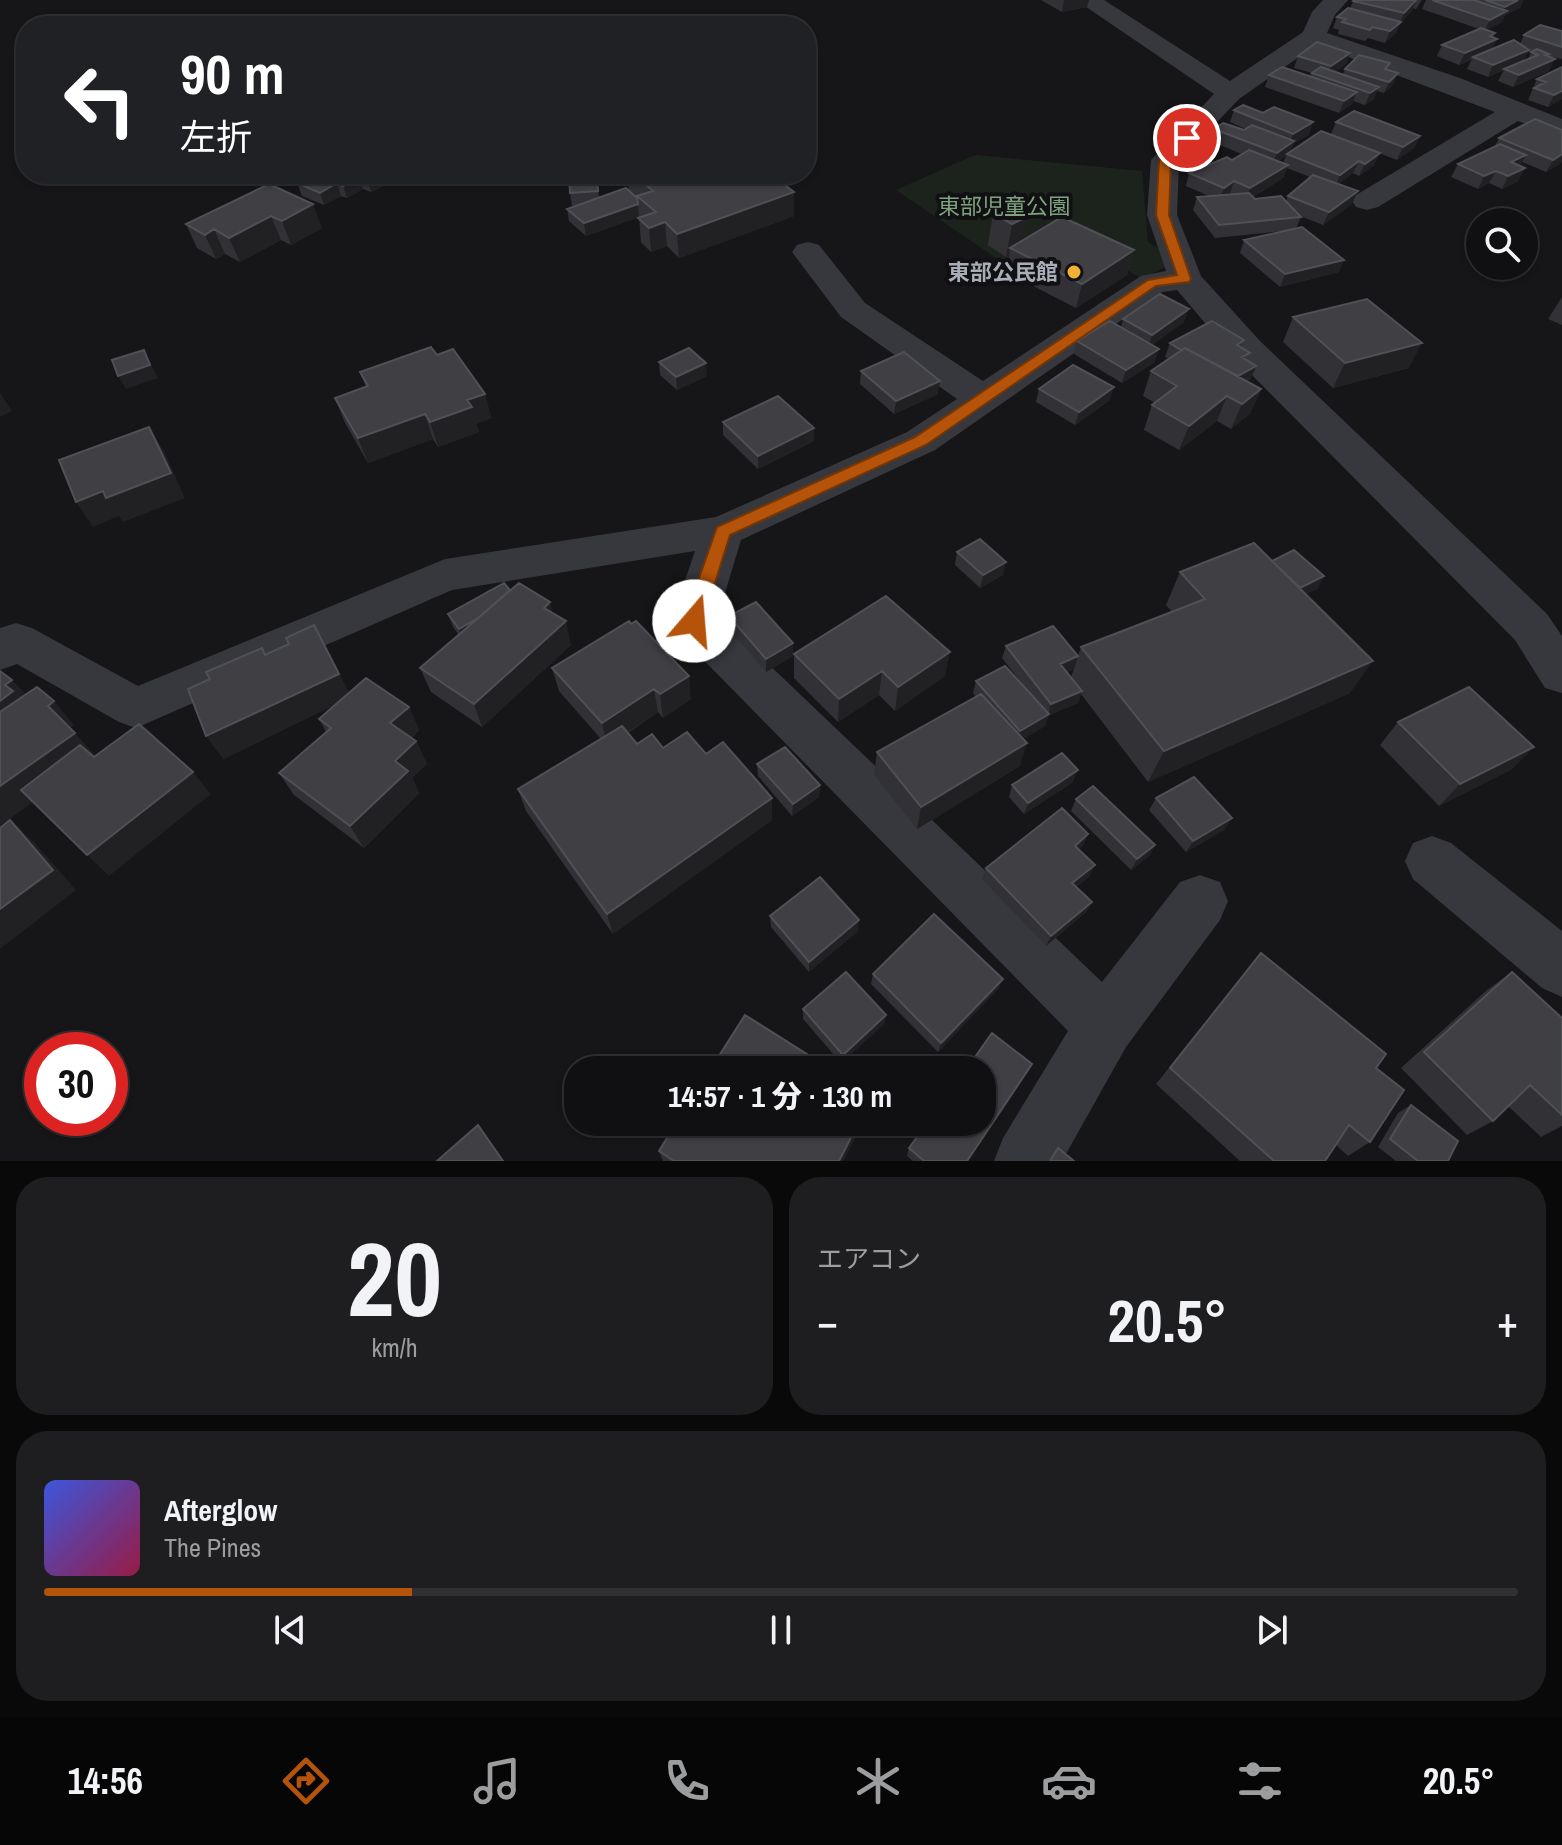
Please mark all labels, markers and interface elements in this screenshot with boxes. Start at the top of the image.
text: 90 m [180,36,285,111]
icon: left [48,48,152,152]
pin [1153,104,1221,172]
text: 左折 [180,113,252,161]
icon: arrive [1165,116,1209,160]
park label: 東部児童公園 [938,191,1070,221]
map controls [1466,208,1538,280]
button: search [1466,208,1538,280]
place label: 東部公民館 [948,257,1058,287]
marker: 東部公民館 [1065,263,1083,281]
position arrow [652,579,736,663]
speed limit sign: 30 [24,1032,128,1136]
text: 14:57 · 1 分 · 130 m [668,1076,892,1116]
text: 20 [347,1208,442,1348]
text: エアコン [817,1241,921,1276]
text: 20.5° [1108,1280,1227,1361]
text: − [817,1291,838,1351]
text: + [1497,1291,1518,1351]
text: km/h [371,1330,418,1365]
text: Afterglow [164,1490,277,1530]
text: The Pines [164,1530,261,1565]
icon: previous [268,1608,312,1652]
icon: pause [759,1608,803,1652]
icon: next [1250,1608,1294,1652]
icon: directions [278,1753,334,1809]
icon: music [469,1753,525,1809]
icon: phone [659,1753,715,1809]
icon: climate [850,1753,906,1809]
icon: car [1041,1753,1097,1809]
icon: filters [1232,1753,1288,1809]
text: 14:56 [67,1757,143,1805]
text: 20.5° [1423,1757,1495,1805]

